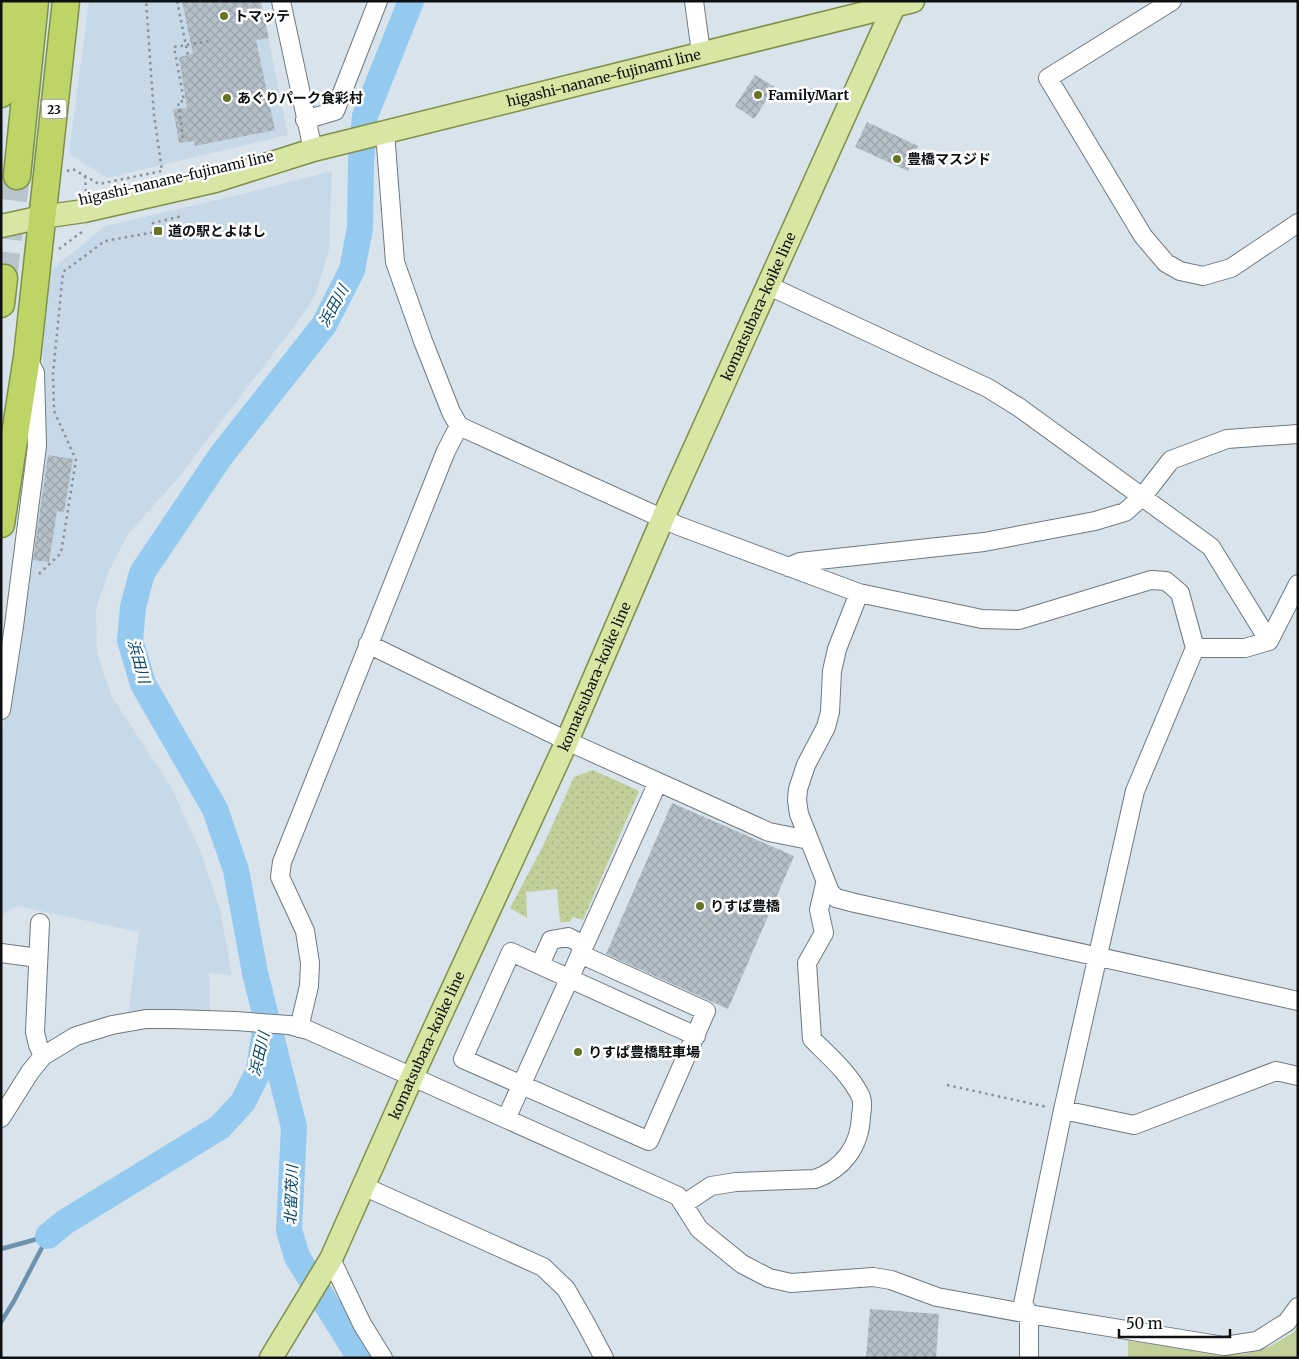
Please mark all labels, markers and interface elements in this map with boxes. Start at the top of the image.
place label: トマッテ [234,7,290,25]
marker: トマッテ [218,10,230,22]
street label: higashi-nanane-fujinami line [505,45,703,111]
place label: FamilyMart [768,86,849,104]
place label: あぐりパーク食彩村 [237,89,363,107]
marker: FamilyMart [752,89,764,101]
marker: あぐりパーク食彩村 [221,92,233,104]
road number: 23 [42,100,66,118]
street label: higashi-nanane-fujinami line [77,147,275,209]
place label: 豊橋マスジド [907,150,991,168]
marker: 豊橋マスジド [891,153,903,165]
place label: 道の駅とよはし [168,222,266,240]
marker: 道の駅とよはし [152,225,164,237]
street label: komatsubara-koike line [717,229,800,383]
water label: 浜田川 [314,280,353,330]
street label: komatsubara-koike line [554,599,635,754]
water label: 浜田川 [124,637,155,687]
place label: りすぱ豊橋 [710,897,780,915]
marker: りすぱ豊橋 [694,900,706,912]
street label: komatsubara-koike line [385,968,469,1122]
water label: 浜田川 [245,1028,274,1078]
place label: りすぱ豊橋駐車場 [588,1043,700,1061]
marker: りすぱ豊橋駐車場 [572,1046,584,1058]
water label: 北留茂川 [280,1163,302,1225]
scale bar [1119,1306,1230,1338]
text: 50 m [1126,1314,1163,1333]

